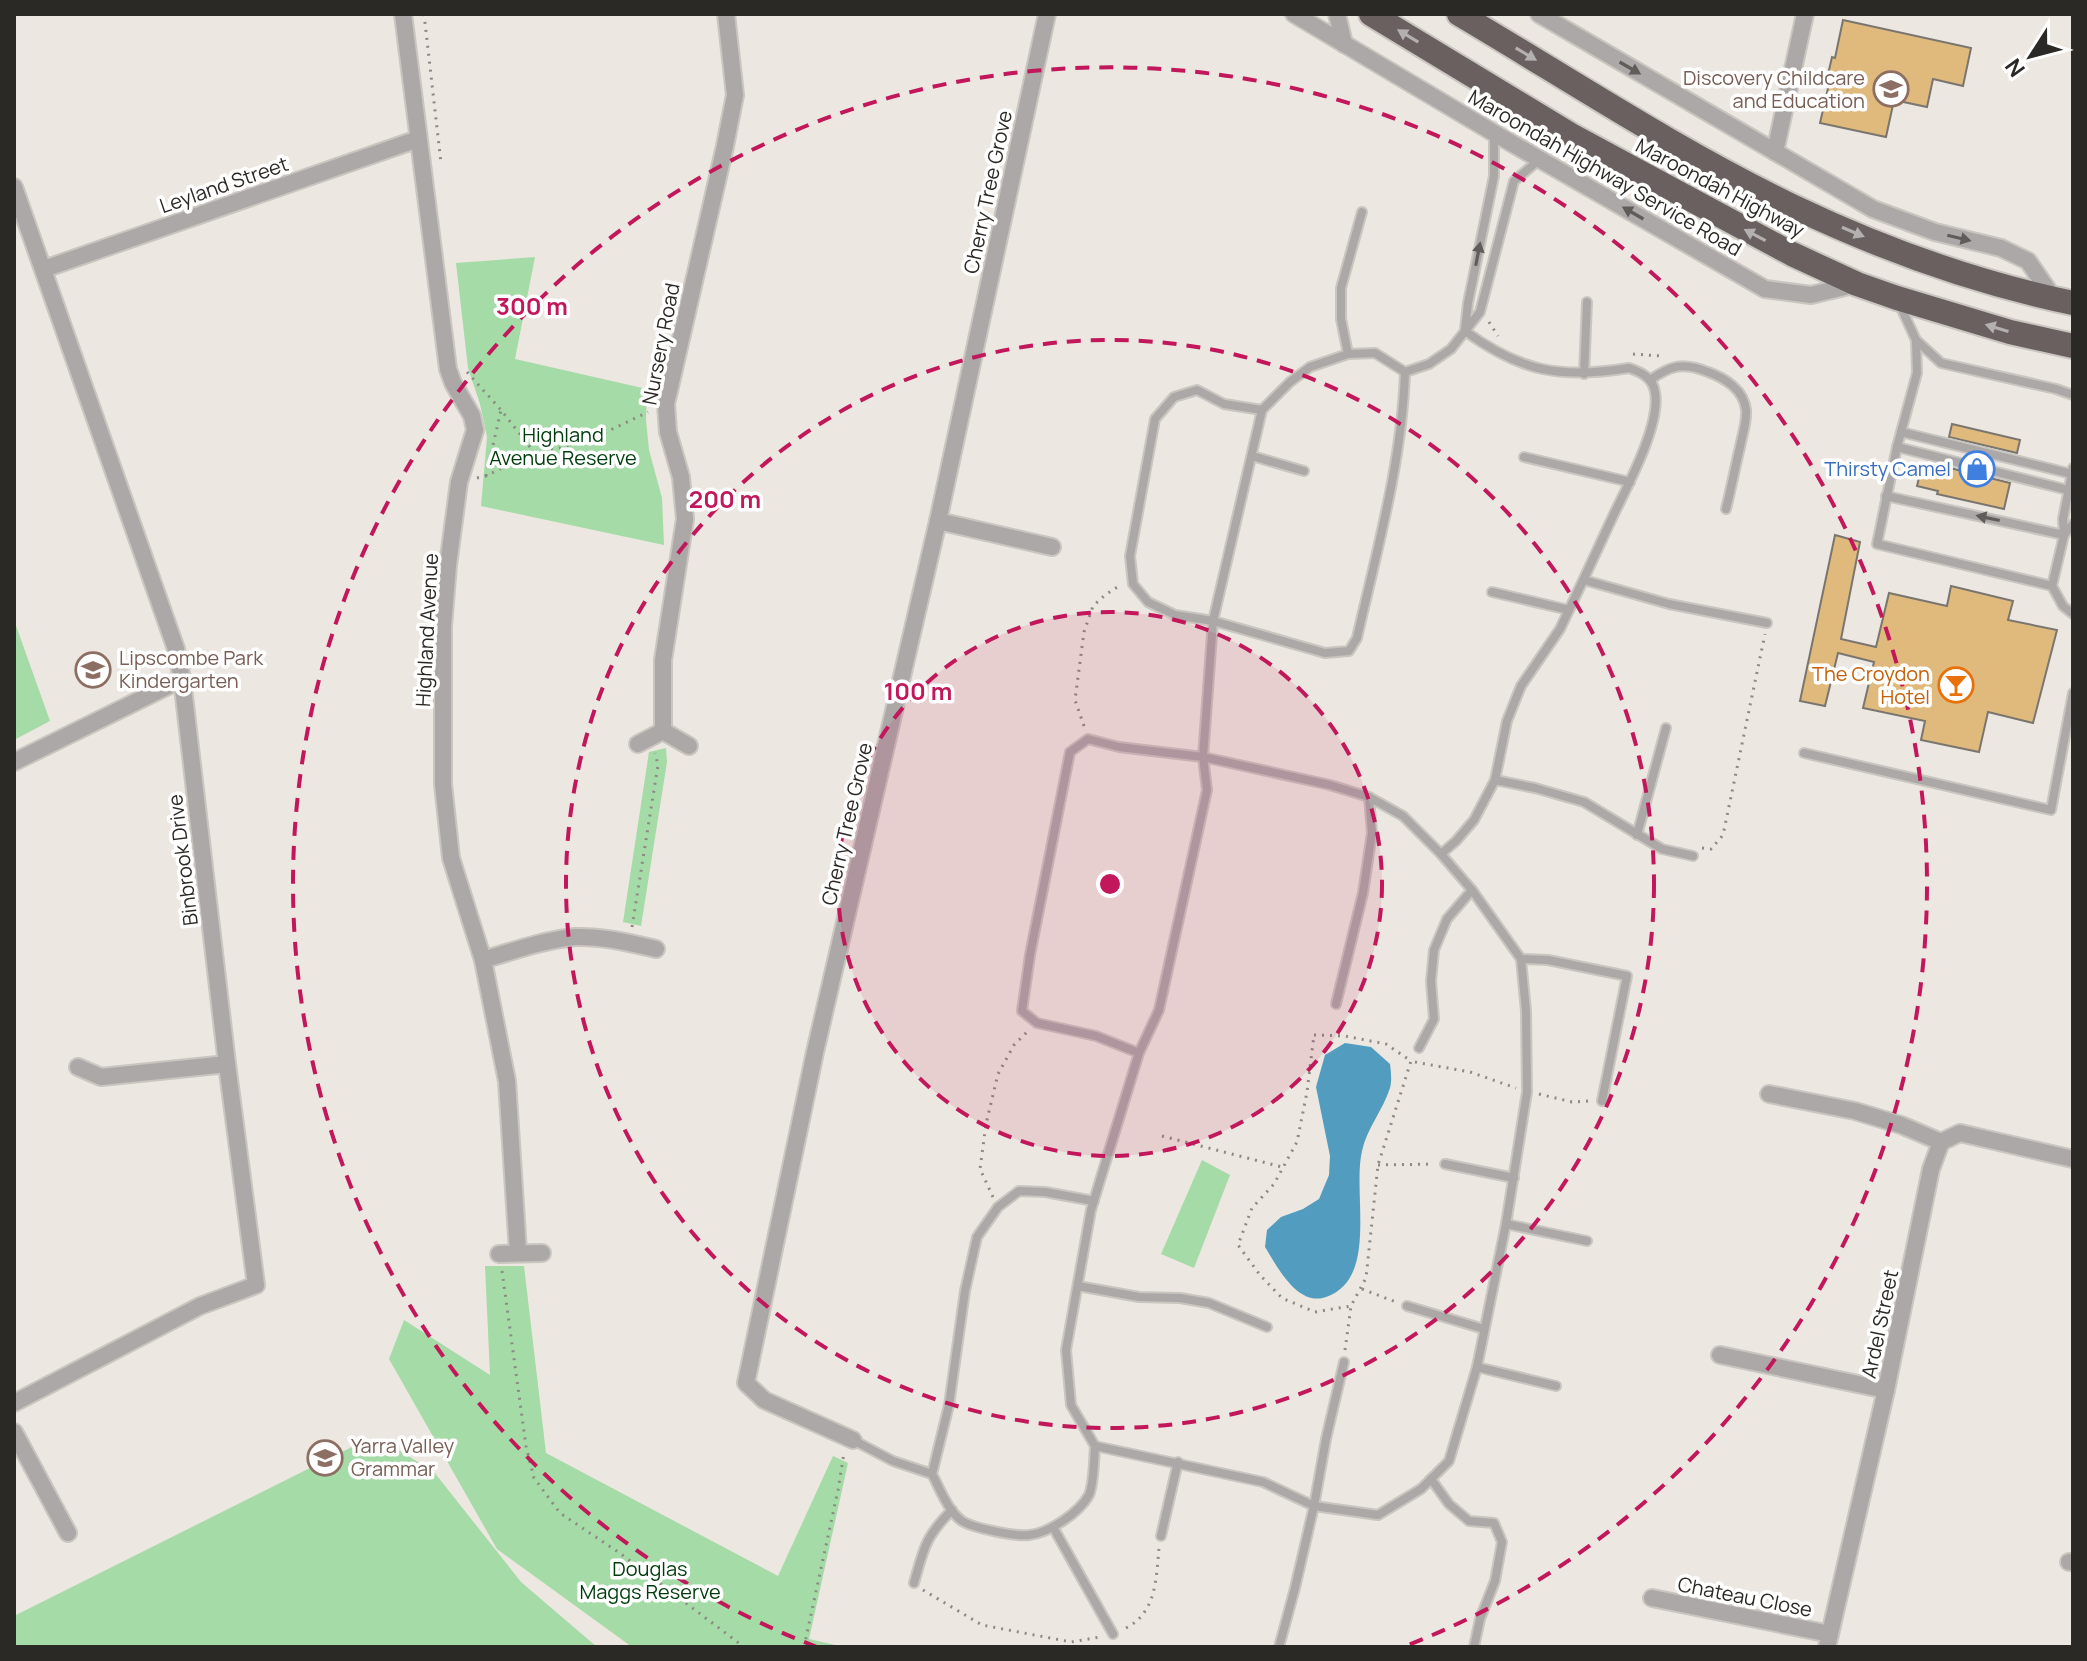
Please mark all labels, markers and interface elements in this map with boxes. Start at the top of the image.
north arrow [1991,16,2071,96]
one-way arrow [1397,29,1420,43]
one-way arrow [1515,47,1537,61]
text: N [1998,53,2032,83]
one-way arrow [1619,61,1641,75]
place label: Discovery Childcare and Education [1683,64,1865,114]
school or university icon: Discovery Childcare and Education [1872,70,1910,108]
street label: Maroondah Highway Service Road [1464,85,1746,261]
street label: Cherry Tree Grove [957,108,1018,276]
street label: Maroondah Highway [1632,133,1808,243]
street label: Leyland Street [156,150,292,219]
one-way arrow [1622,206,1644,220]
one-way arrow [1841,225,1864,238]
one-way arrow [1744,228,1767,241]
one-way arrow [1947,232,1972,245]
one-way arrow [1473,242,1485,267]
street label: Nursery Road [635,281,686,407]
text: 300 m [496,289,568,322]
one-way arrow [1985,321,2009,334]
park label: Highland Avenue Reserve [489,421,637,471]
shop icon: Thirsty Camel [1958,450,1996,488]
place label: Thirsty Camel [1824,455,1951,482]
text: 200 m [689,482,761,515]
one-way arrow [1975,511,2000,524]
street label: Highland Avenue [409,552,444,708]
place label: Lipscombe Park Kindergarten [119,644,264,694]
school or university icon: Lipscombe Park Kindergarten [74,651,112,689]
place label: The Croydon Hotel [1812,660,1930,710]
bar icon: The Croydon Hotel [1937,666,1975,704]
text: 100 m [884,674,952,707]
street label: Cherry Tree Grove [815,740,878,908]
street label: Binbrook Drive [161,793,204,927]
centre of rings [1096,870,1124,898]
street label: Ardel Street [1855,1267,1904,1381]
place label: Yarra Valley Grammar [351,1432,455,1482]
school or university icon: Yarra Valley Grammar [306,1439,344,1477]
park label: Douglas Maggs Reserve [579,1555,721,1605]
street label: Chateau Close [1676,1570,1815,1623]

